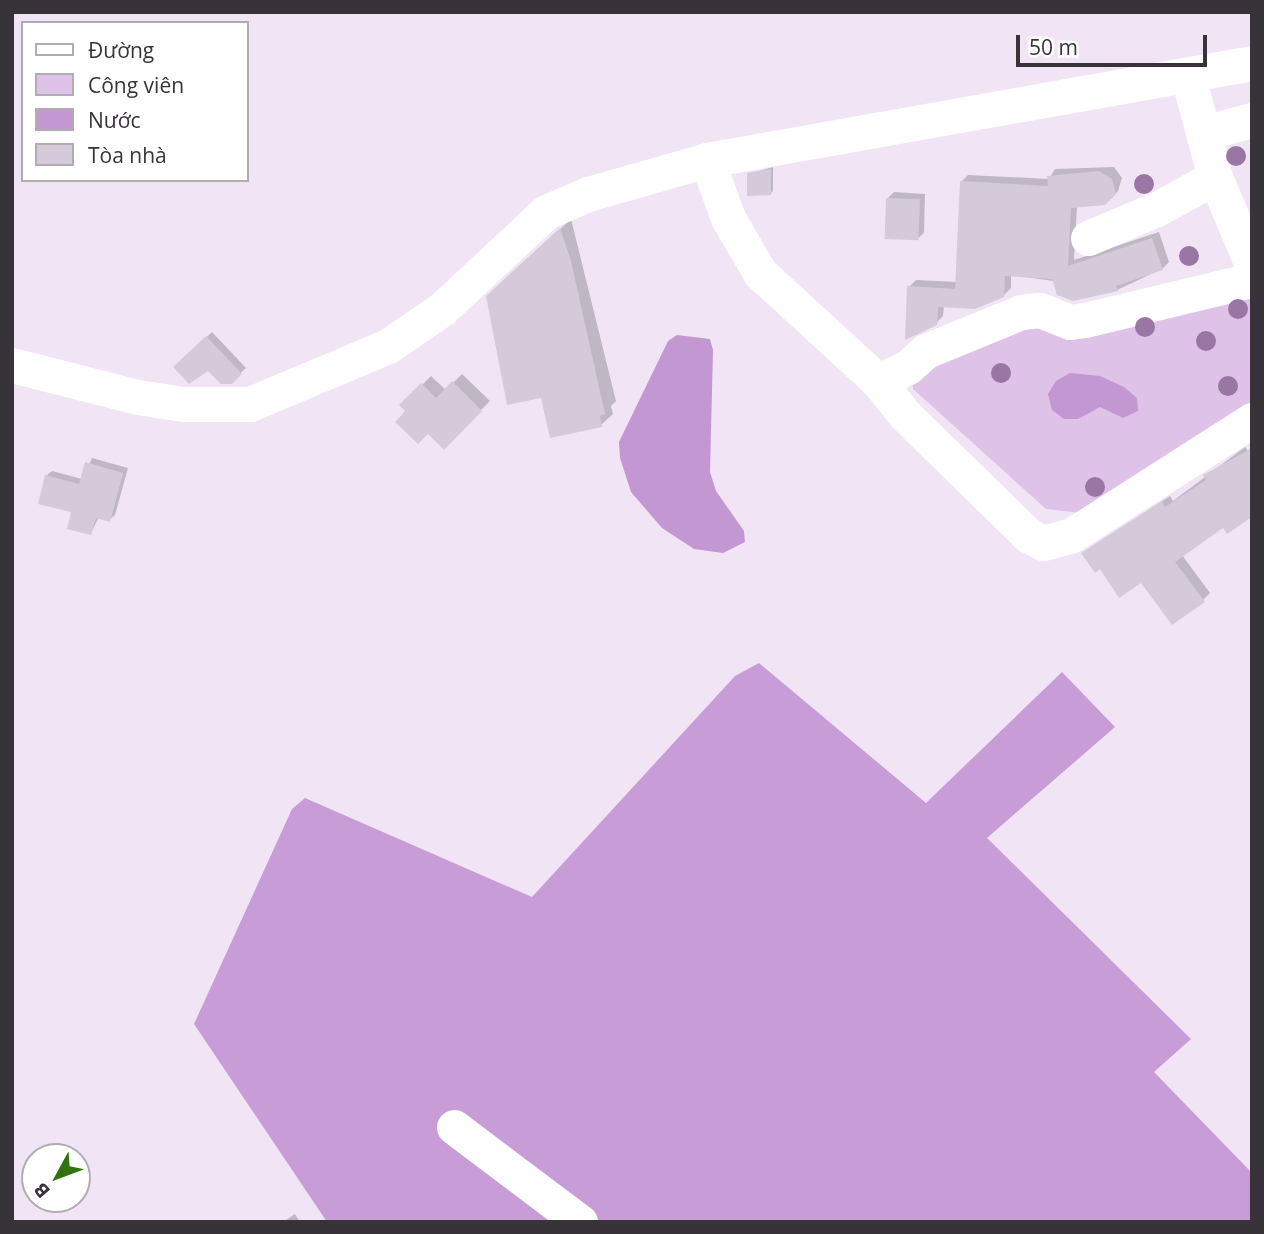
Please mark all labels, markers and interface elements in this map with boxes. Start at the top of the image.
legend [21,21,248,182]
scale bar [1019,21,1210,65]
text: 50 m [1029,33,1078,61]
text: Đường [88,36,154,64]
text: Công viên [88,71,184,99]
text: Nước [88,106,141,134]
text: Tòa nhà [88,141,167,169]
north arrow [21,1143,91,1213]
text: B [28,1177,56,1204]

